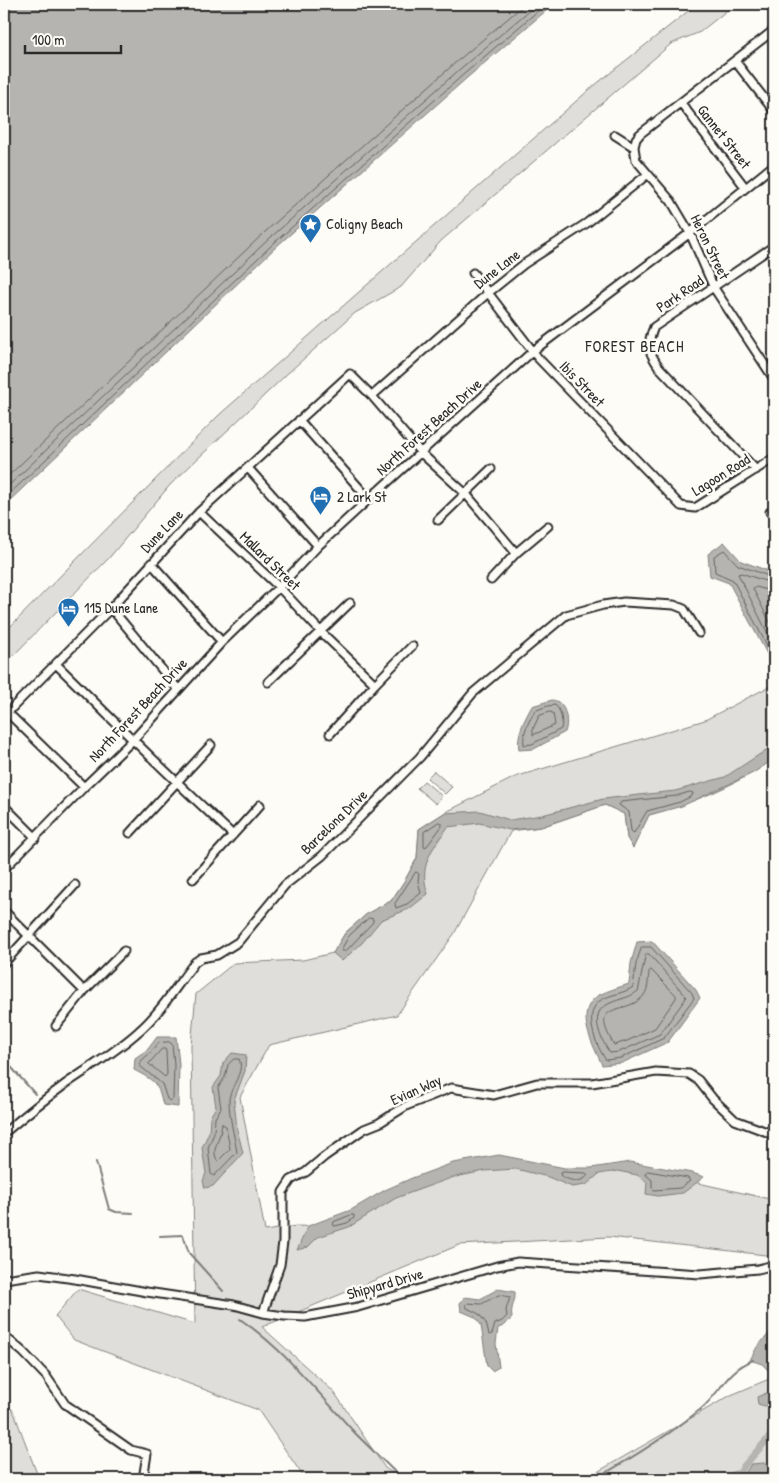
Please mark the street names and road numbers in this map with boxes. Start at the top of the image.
street label: Gannet Street [693,100,757,174]
street label: Heron Street [686,211,736,284]
street label: Dune Lane [469,244,524,293]
street label: Park Road [652,270,708,317]
street label: Ibis Street [555,356,610,412]
street label: North Forest Beach Drive [371,373,486,480]
street label: Lagoon Road [688,448,754,501]
street label: Dune Lane [135,504,188,557]
street label: Mallard Street [235,526,306,596]
street label: North Forest Beach Drive [84,653,192,766]
street label: Barcelona Drive [296,784,372,859]
street label: Evian Way [387,1069,445,1110]
street label: Shipyard Drive [344,1263,426,1304]

